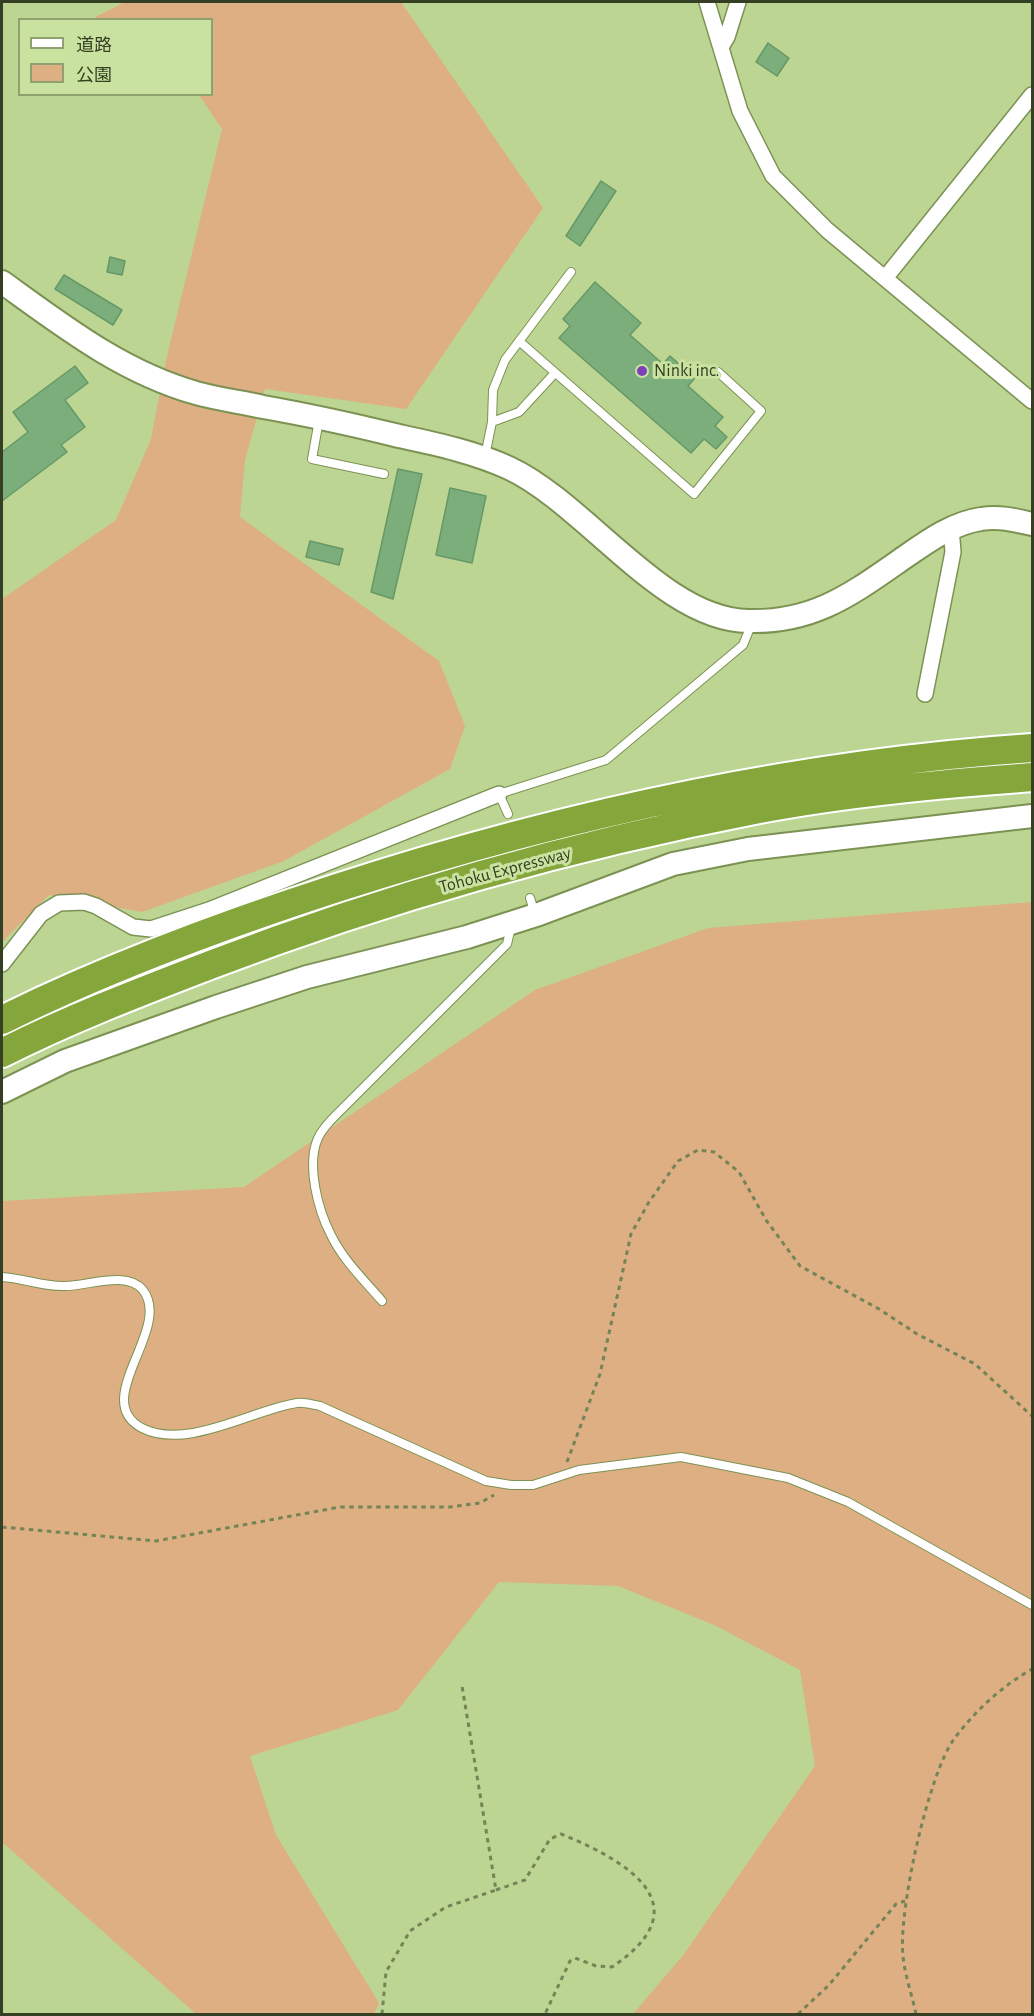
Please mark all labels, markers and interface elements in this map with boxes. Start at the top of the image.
legend [18,18,213,96]
text: 道路 [76,37,112,55]
text: 公園 [76,67,112,85]
place label: Ninki inc. [654,360,720,382]
marker: Ninki inc. [635,364,649,378]
street label: Tohoku Expressway [437,842,573,898]

